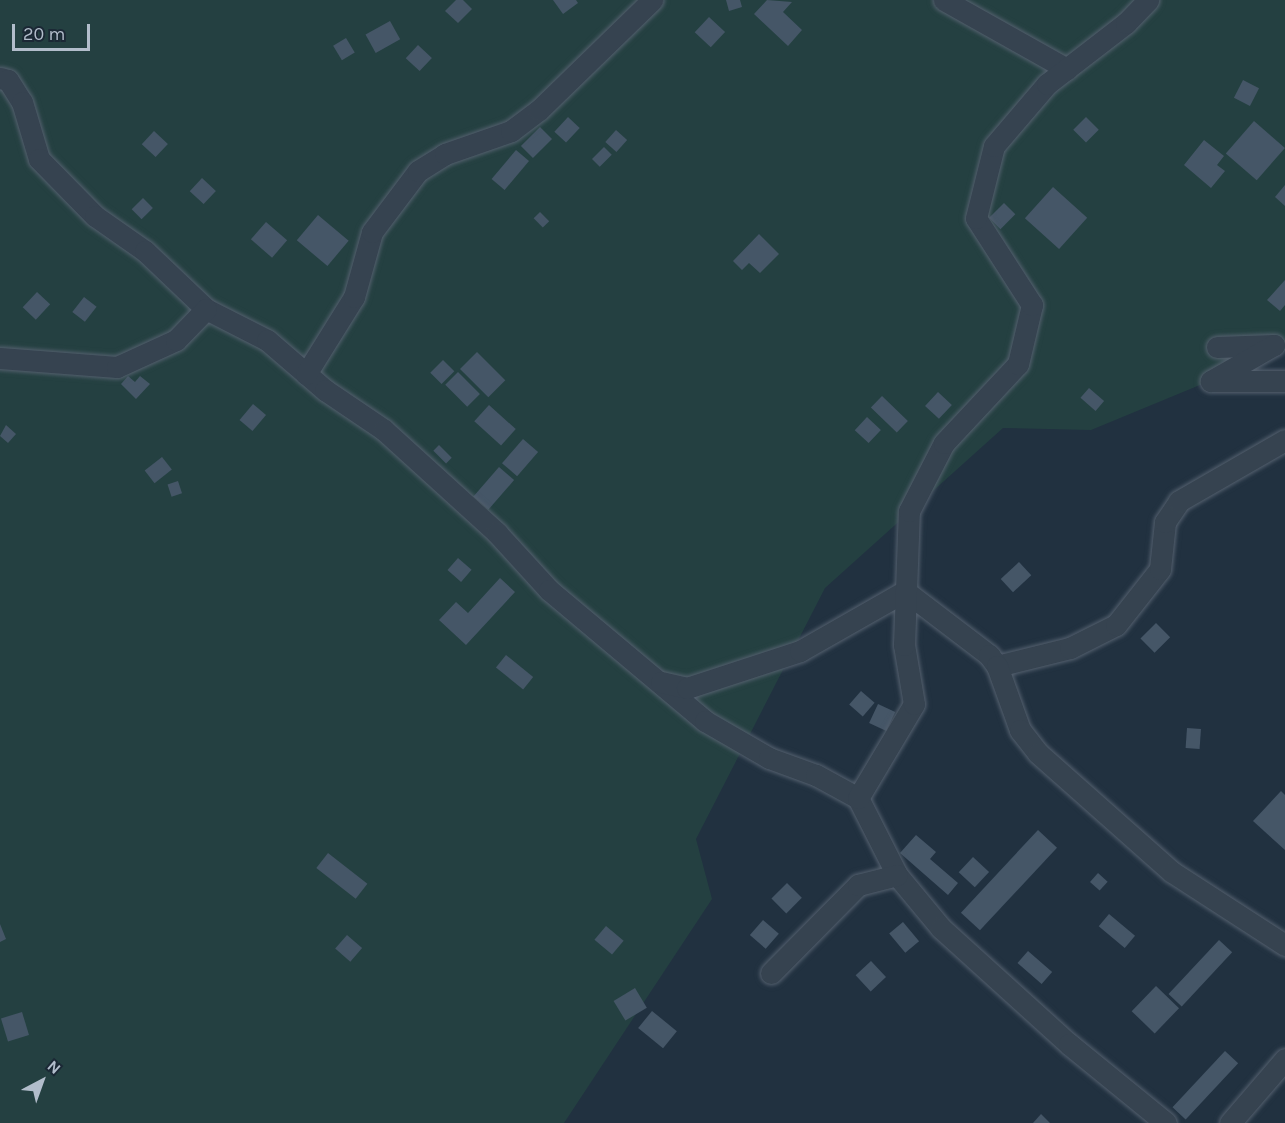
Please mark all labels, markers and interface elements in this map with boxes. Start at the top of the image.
scale bar [15,12,93,50]
text: 20 m [23,23,65,45]
north arrow [12,1051,72,1111]
text: N [44,1056,65,1078]

